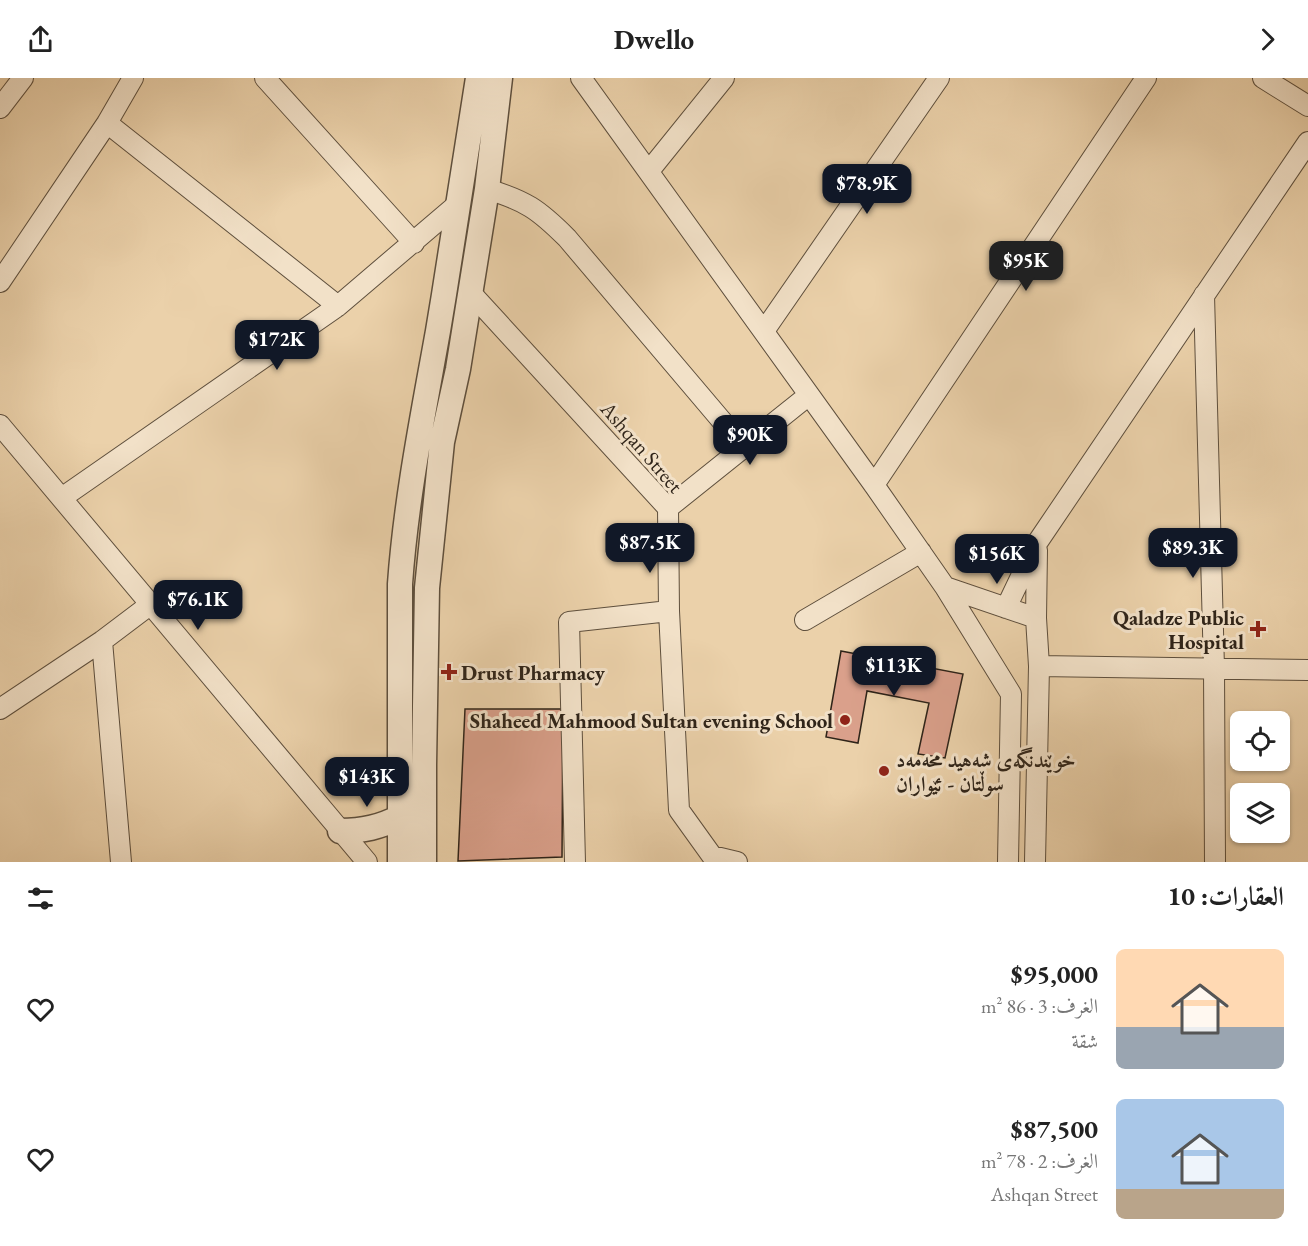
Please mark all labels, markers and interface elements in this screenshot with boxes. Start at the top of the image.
text: Dwello [614,22,694,57]
icon: share [24,23,57,56]
icon: forward [1251,23,1284,56]
pin: $78.9K [818,164,916,215]
text: $78.9K [836,170,898,196]
pin: $95K [990,241,1062,292]
text: $95K [1003,247,1049,273]
pin: $172K [235,320,319,371]
text: $172K [249,326,305,352]
street label: Ashqan Street [594,395,689,499]
pin: $90K [714,415,786,466]
text: $90K [727,421,773,447]
pin: $87.5K [601,523,699,574]
pin: $89.3K [1144,528,1242,579]
text: $87.5K [619,529,681,555]
pin: $156K [955,534,1039,585]
text: $89.3K [1162,534,1224,560]
text: $156K [969,540,1025,566]
pin: $76.1K [149,580,247,631]
text: $76.1K [167,586,229,612]
place label: Qaladze Public Hospital [1113,604,1244,655]
marker: Qaladze Public Hospital [1249,620,1267,638]
pin: $113K [852,646,936,697]
text: $113K [866,652,922,678]
place label: Drust Pharmacy [461,659,606,686]
marker: Drust Pharmacy [442,665,456,679]
place label: Shaheed Mahmood Sultan evening School [470,707,833,734]
map controls [1230,711,1290,843]
button: locate [1230,711,1290,771]
marker: Shaheed Mahmood Sultan evening School [838,713,852,727]
place label: خوێندنگەی شەهید محەمەد سوڵتان - ئێواران [896,746,1076,797]
pin: $143K [325,757,409,808]
text: $143K [339,763,395,789]
marker: خوێندنگەی شەهید محەمەد سوڵتان - ئێواران [877,764,891,778]
button: layers [1230,783,1290,843]
text: العقارات: 10 [1167,879,1284,913]
icon: filters [24,882,57,915]
text: $95,000 [1011,957,1098,991]
icon: home [1164,973,1236,1045]
icon: heart [24,993,57,1026]
text: الغرف: 3 · 86 m² [981,993,1098,1019]
text: شقة [1072,1028,1098,1054]
text: $87,500 [1011,1112,1098,1146]
icon: home [1164,1123,1236,1195]
icon: heart [24,1143,57,1176]
text: الغرف: 2 · 78 m² [981,1148,1098,1174]
text: Ashqan Street [991,1181,1098,1207]

